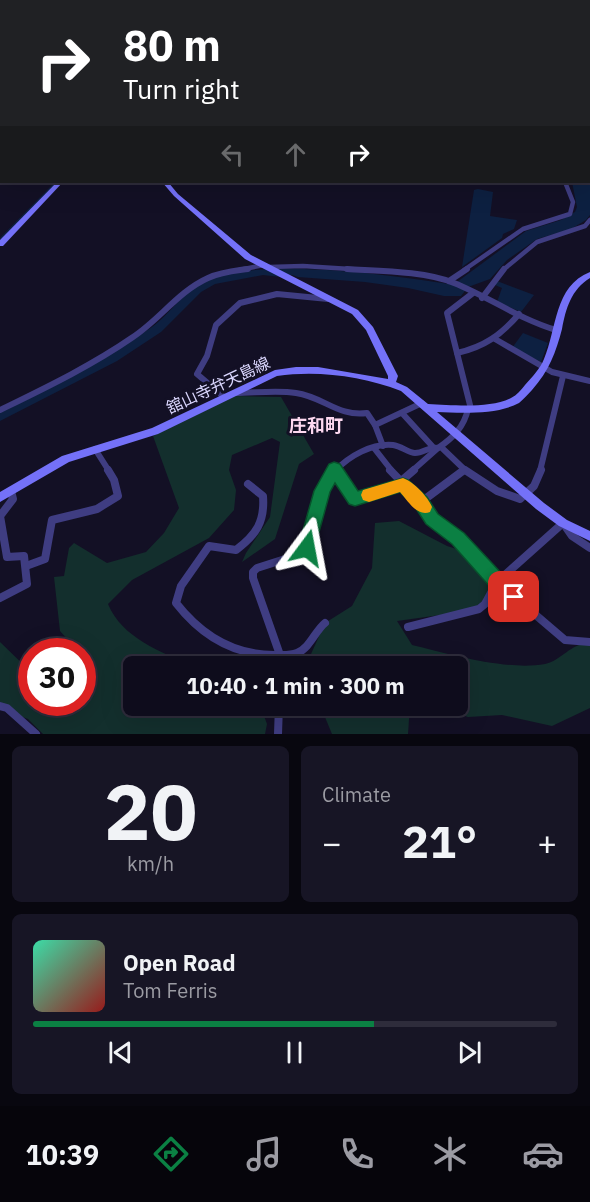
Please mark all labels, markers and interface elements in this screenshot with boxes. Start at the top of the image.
text: 80 m [123,18,221,73]
icon: right [24,24,102,102]
text: Turn right [123,71,240,106]
icon: left [216,138,249,171]
icon: ahead [279,138,312,171]
icon: right [342,138,375,171]
street label: 舘山寺弁天島線 [163,352,273,418]
district label: 庄和町 [289,414,343,437]
position arrow [275,516,339,580]
pin [488,571,539,622]
icon: arrive [497,580,530,613]
speed limit sign: 30 [18,638,96,716]
text: 10:40 · 1 min · 300 m [186,671,405,700]
text: 20 [104,760,197,861]
text: Climate [322,781,391,808]
text: 21° [402,812,477,870]
text: − [322,821,342,864]
text: + [537,821,557,864]
text: km/h [127,850,174,877]
text: Open Road [123,948,236,977]
text: Tom Ferris [123,977,218,1004]
icon: previous [104,1036,137,1069]
icon: pause [278,1036,311,1069]
icon: next [453,1036,486,1069]
icon: directions [150,1133,192,1175]
icon: music [243,1133,285,1175]
icon: phone [336,1133,378,1175]
icon: climate [429,1133,471,1175]
icon: car [522,1133,564,1175]
text: 10:39 [26,1137,99,1172]

